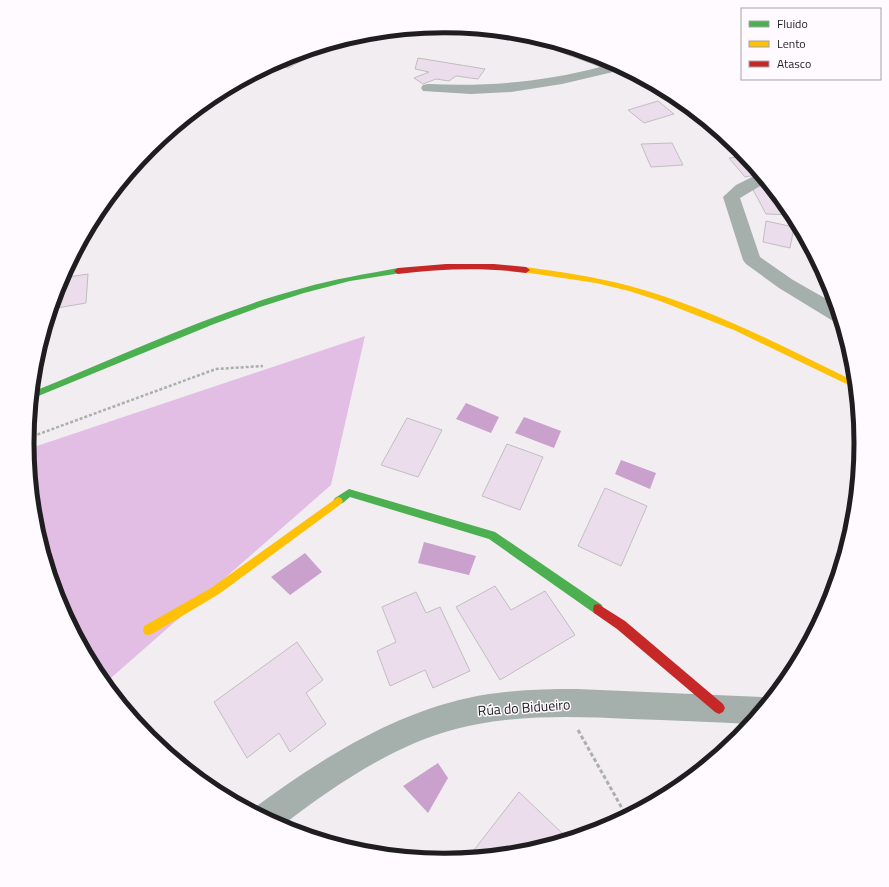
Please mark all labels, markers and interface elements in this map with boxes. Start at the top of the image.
legend [741,8,881,80]
text: Fluido [777,14,808,33]
text: Lento [777,34,806,53]
text: Atasco [777,54,811,73]
street label: Rúa do Bidueiro [477,693,571,721]

